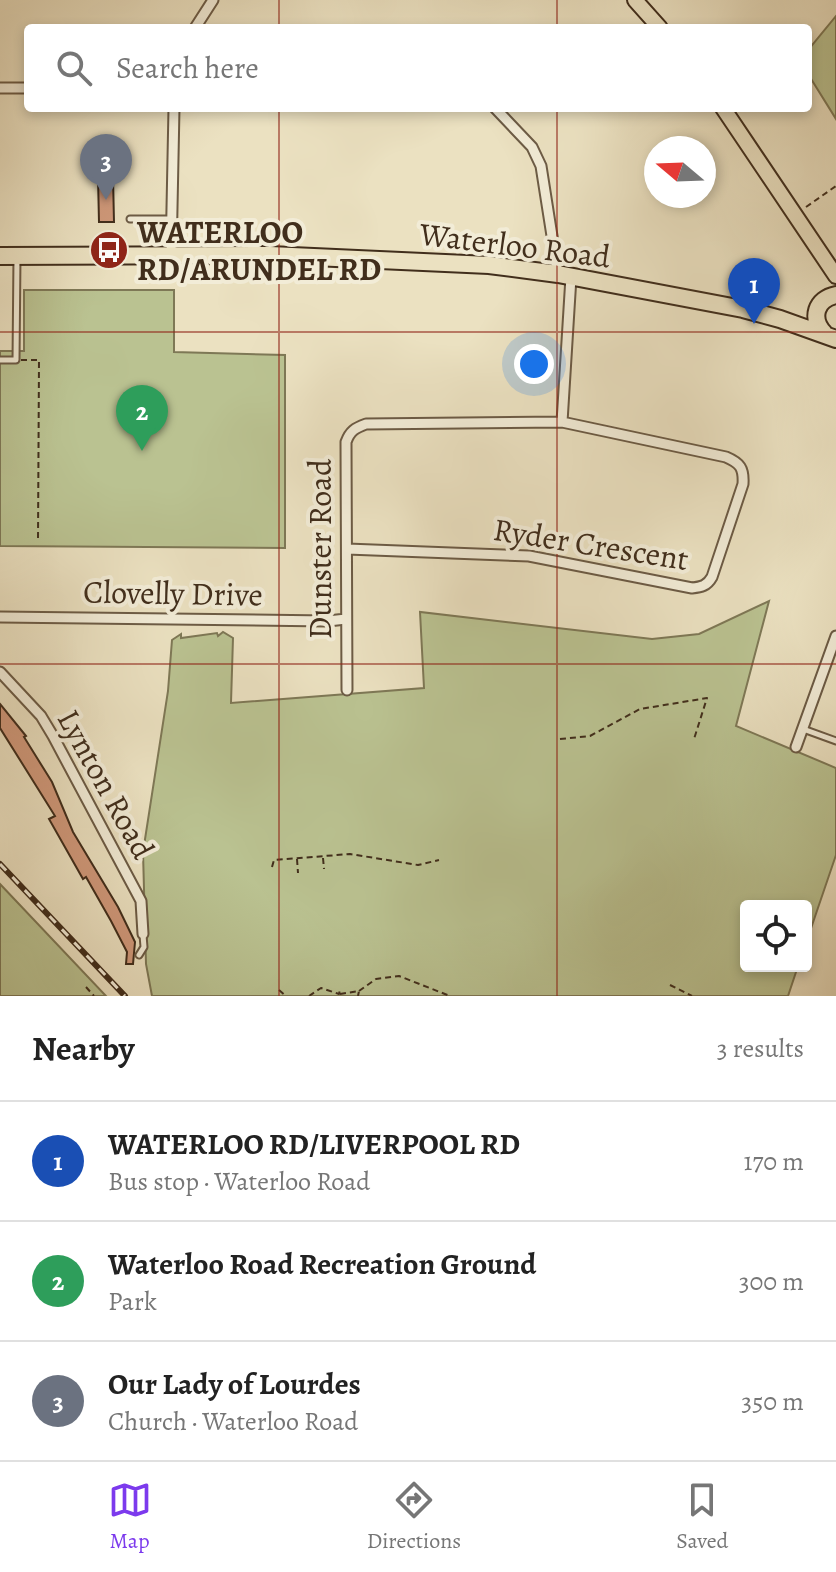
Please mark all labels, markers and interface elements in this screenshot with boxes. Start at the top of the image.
search box [24,24,812,112]
icon: search [52,46,96,90]
text: Search here [116,48,259,88]
pin: 3 [80,134,132,200]
north arrow [644,136,716,208]
place label: WATERLOO RD/ARUNDEL RD [136,210,381,291]
street label: Waterloo Road [416,211,614,279]
bus stop icon: WATERLOO RD/ARUNDEL RD [88,229,130,271]
pin: 1 [728,258,780,324]
your location [514,344,554,384]
pin: 2 [116,385,168,451]
street label: Dunster Road [298,458,342,639]
street label: Ryder Crescent [490,507,692,581]
street label: Clovelly Drive [83,569,263,617]
street label: Lynton Road [47,701,166,867]
map controls [740,900,812,972]
button: locate [740,900,812,972]
text: Nearby [32,1025,135,1072]
text: 3 results [717,1031,804,1066]
text: WATERLOO RD/LIVERPOOL RD [108,1124,520,1164]
text: 1 [53,1144,63,1179]
text: 170 m [744,1144,804,1179]
text: Bus stop · Waterloo Road [108,1164,370,1199]
text: Waterloo Road Recreation Ground [108,1244,536,1284]
text: 2 [52,1264,64,1299]
text: 300 m [739,1264,804,1299]
text: Park [108,1284,157,1319]
text: Our Lady of Lourdes [108,1364,361,1404]
text: 3 [52,1384,64,1419]
text: 350 m [741,1384,804,1419]
text: Church · Waterloo Road [108,1404,358,1439]
tab: Map [108,1478,152,1556]
tab: Directions [367,1478,461,1556]
tab: Saved [676,1478,728,1556]

